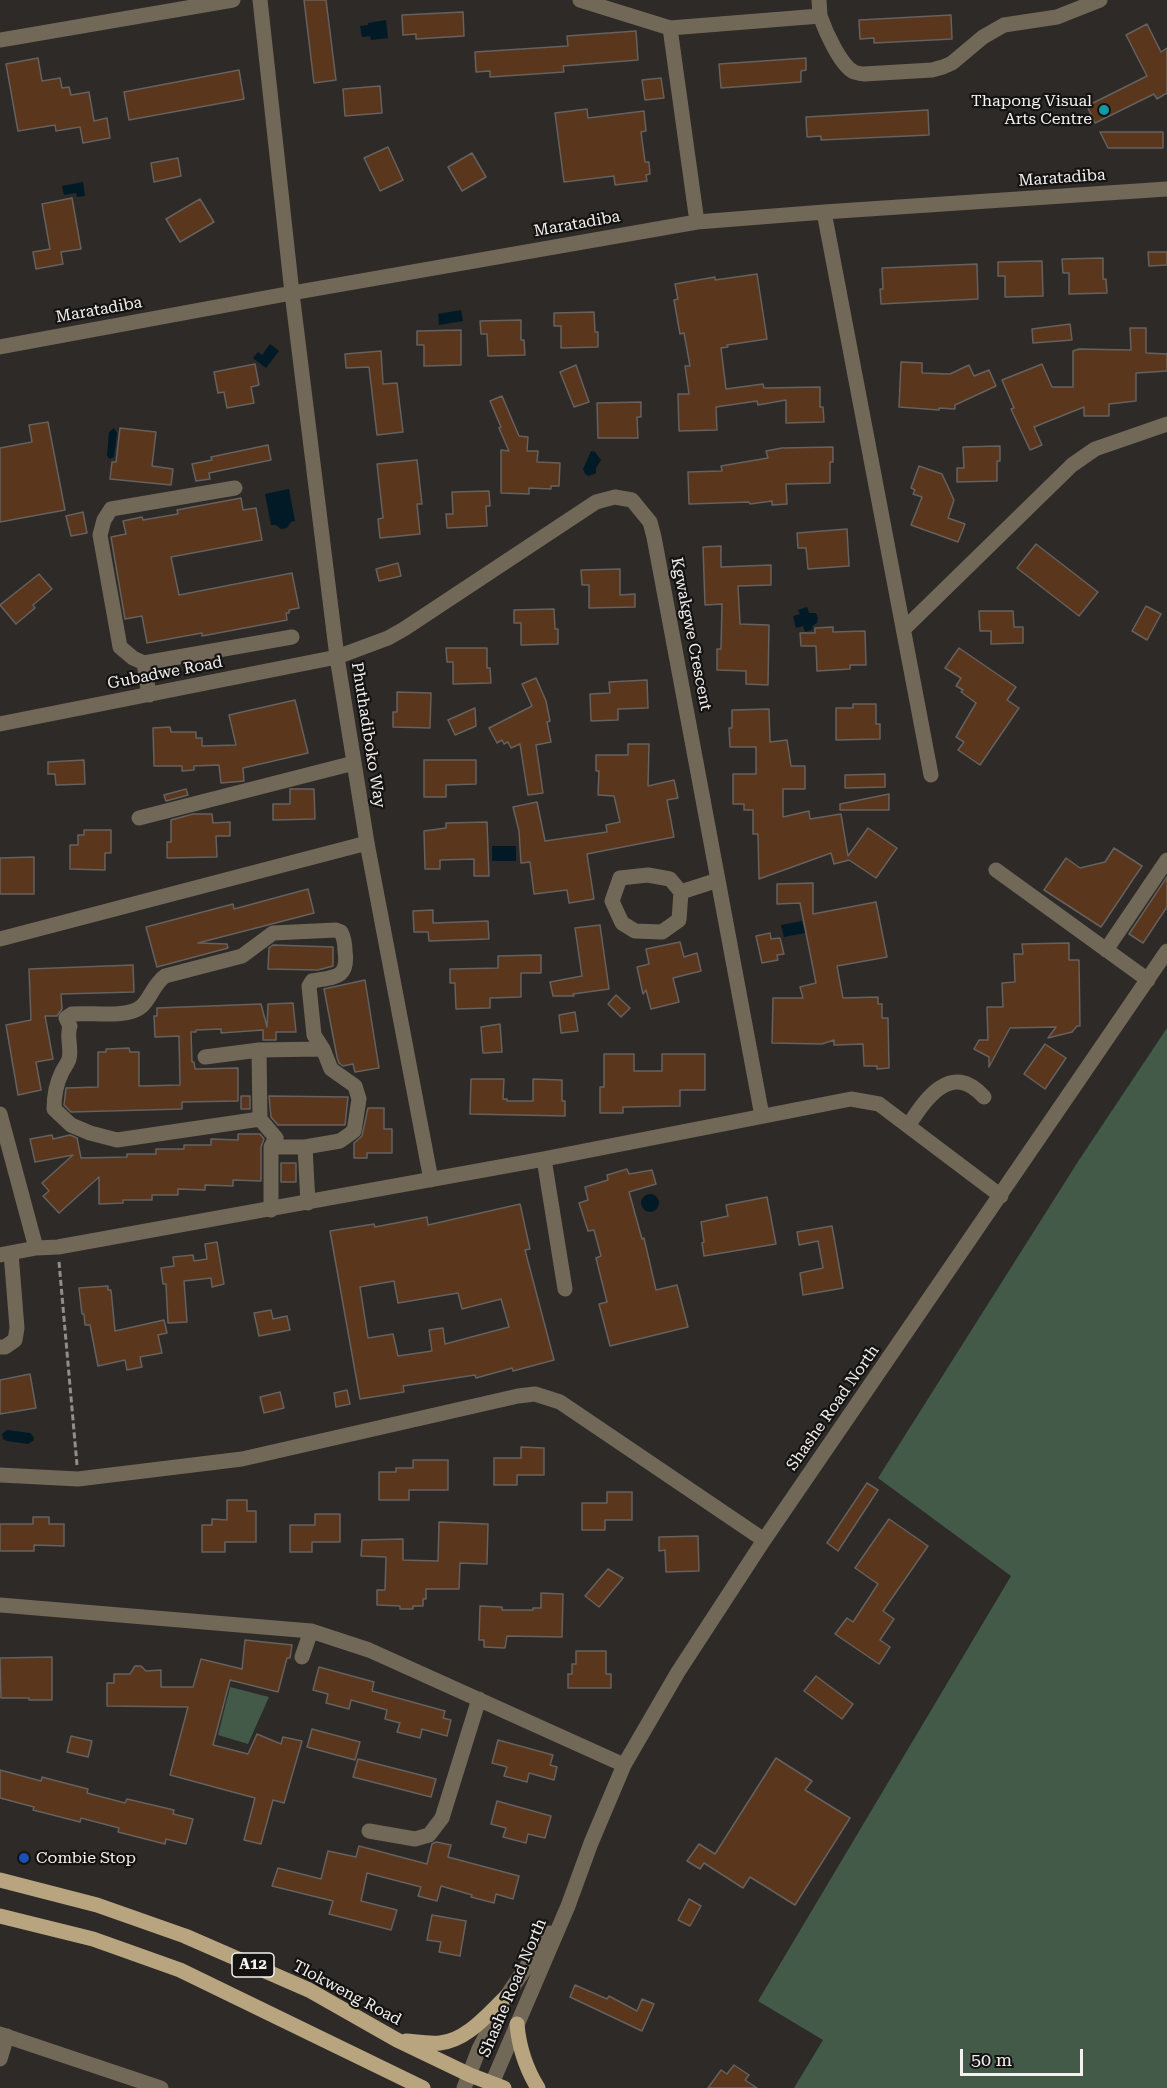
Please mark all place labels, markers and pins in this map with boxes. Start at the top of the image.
place label: Thapong Visual Arts Centre [971,91,1092,129]
marker: Thapong Visual Arts Centre [1097,103,1111,117]
place label: Combie Stop [36,1848,136,1868]
marker: Combie Stop [17,1851,31,1865]

